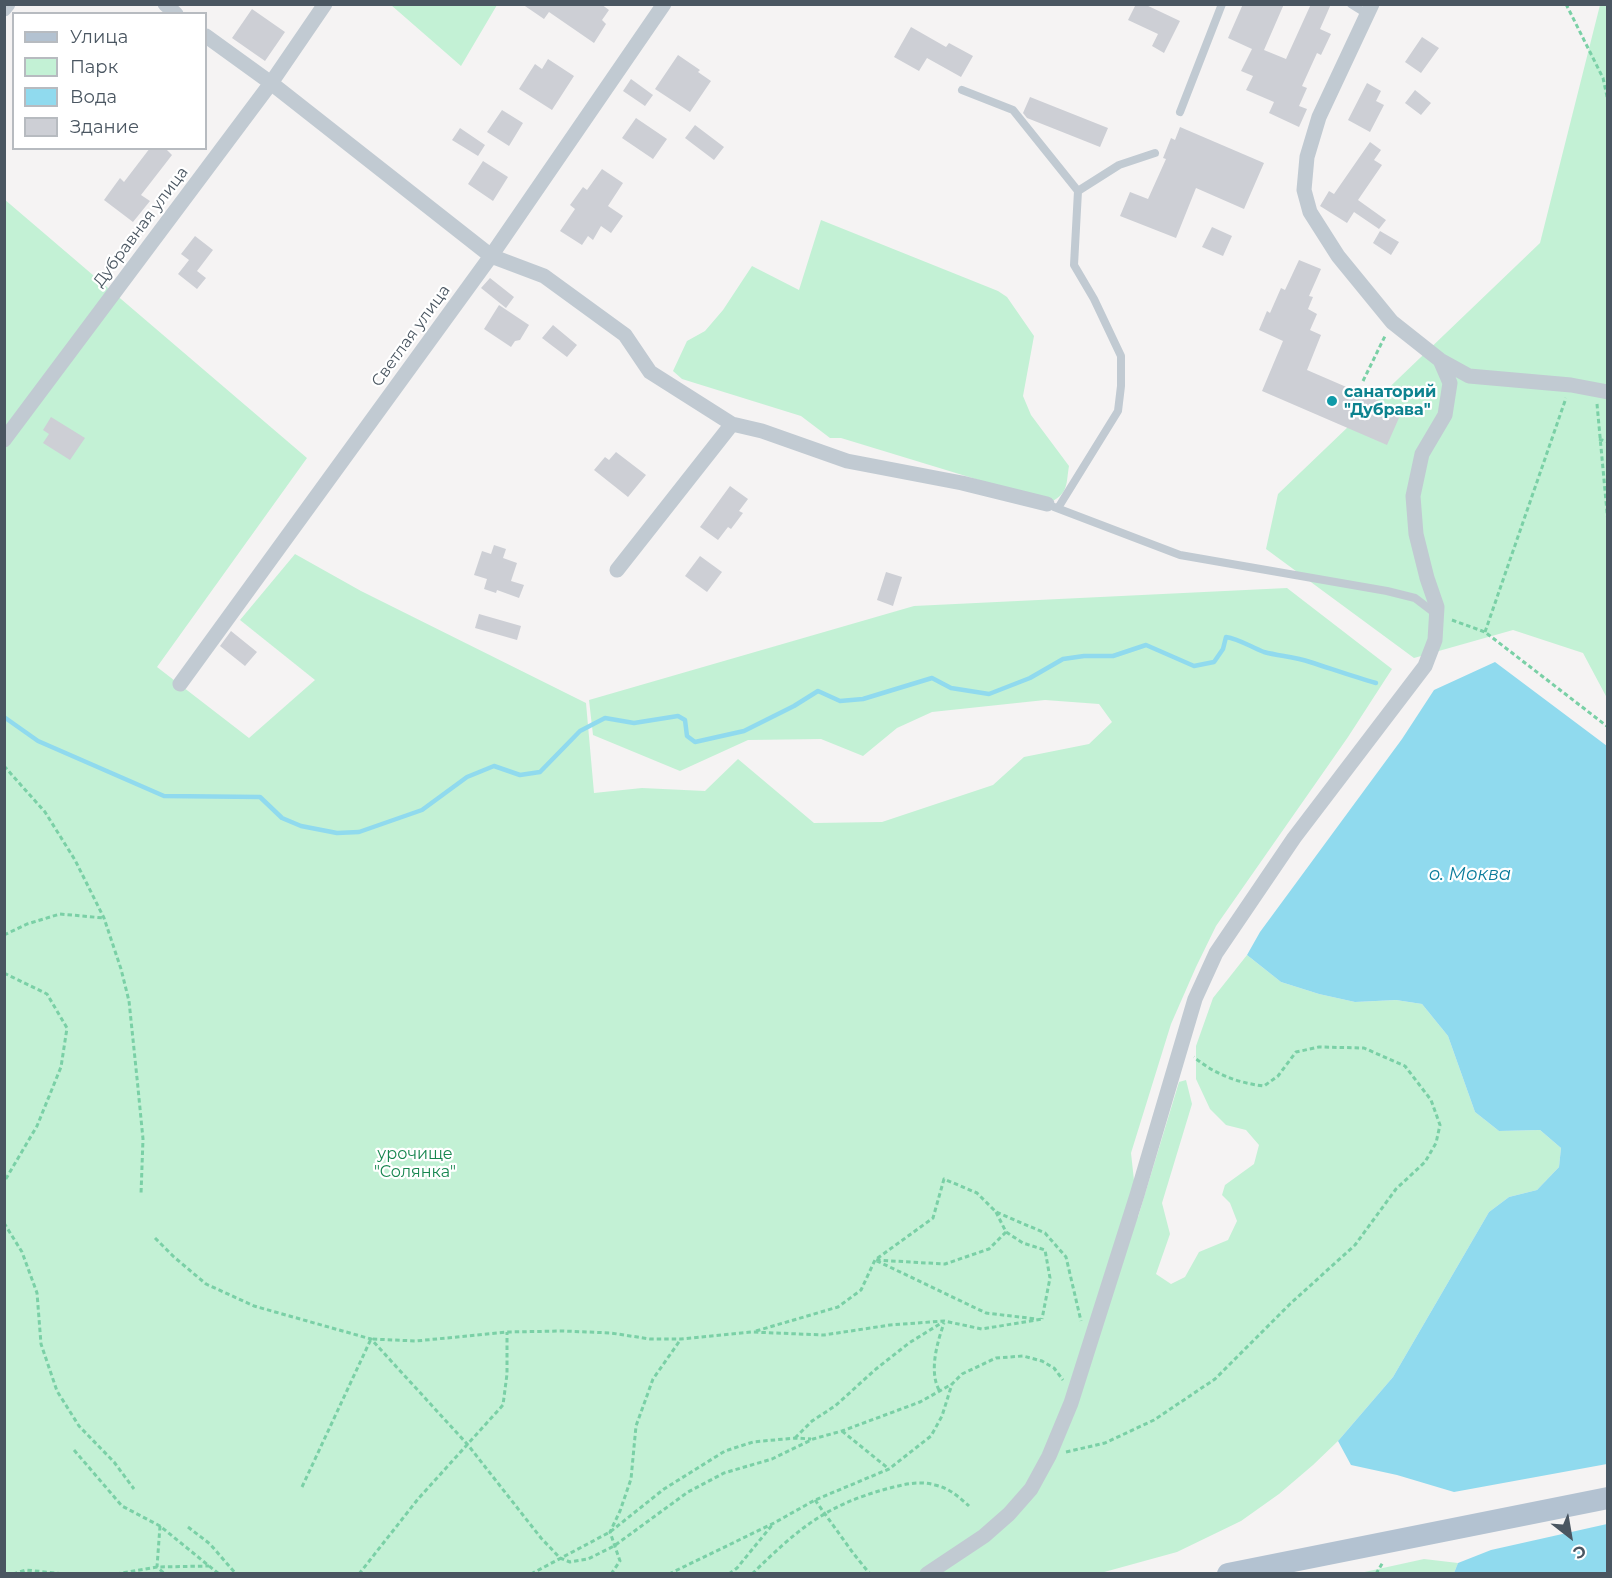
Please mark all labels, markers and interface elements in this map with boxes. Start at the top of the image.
legend [12,12,207,150]
text: Улица [70,26,128,48]
text: Парк [70,56,118,78]
text: Вода [70,86,117,108]
text: Здание [70,116,139,138]
street label: Дубравная улица [90,163,192,291]
street label: Светлая улица [368,281,454,391]
place label: санаторий "Дубрава" [1344,382,1436,420]
marker: санаторий "Дубрава" [1325,394,1339,408]
water label: о. Моква [1429,864,1511,886]
park label: урочище "Солянка" [374,1144,456,1182]
north arrow [1540,1506,1600,1566]
text: С [1570,1541,1589,1563]

